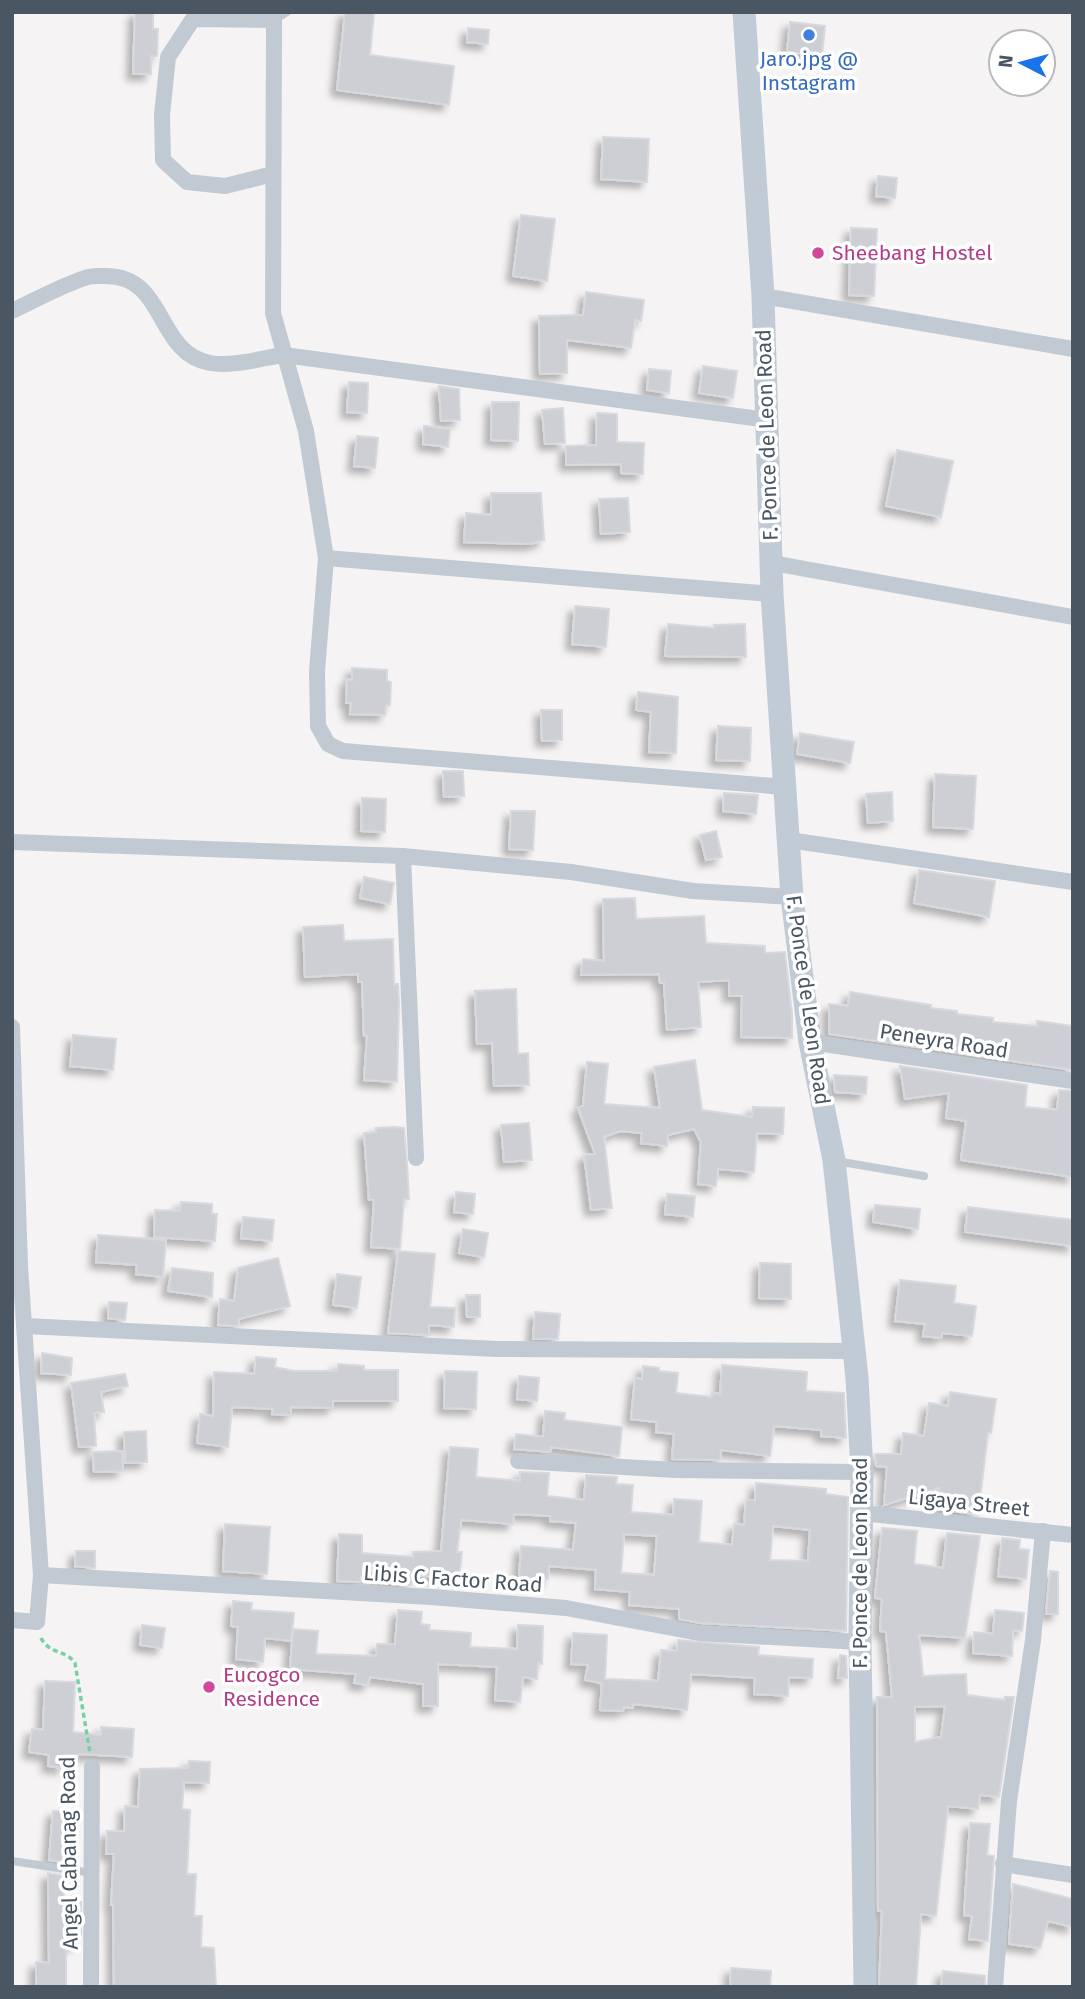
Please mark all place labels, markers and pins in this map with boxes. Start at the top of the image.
marker: Jaro.jpg @ Instagram [801,27,817,43]
place label: Jaro.jpg @ Instagram [760,46,858,96]
place label: Sheebang Hostel [832,240,992,266]
marker: Sheebang Hostel [810,245,826,261]
place label: Eucogco Residence [223,1662,320,1712]
marker: Eucogco Residence [201,1679,217,1695]

